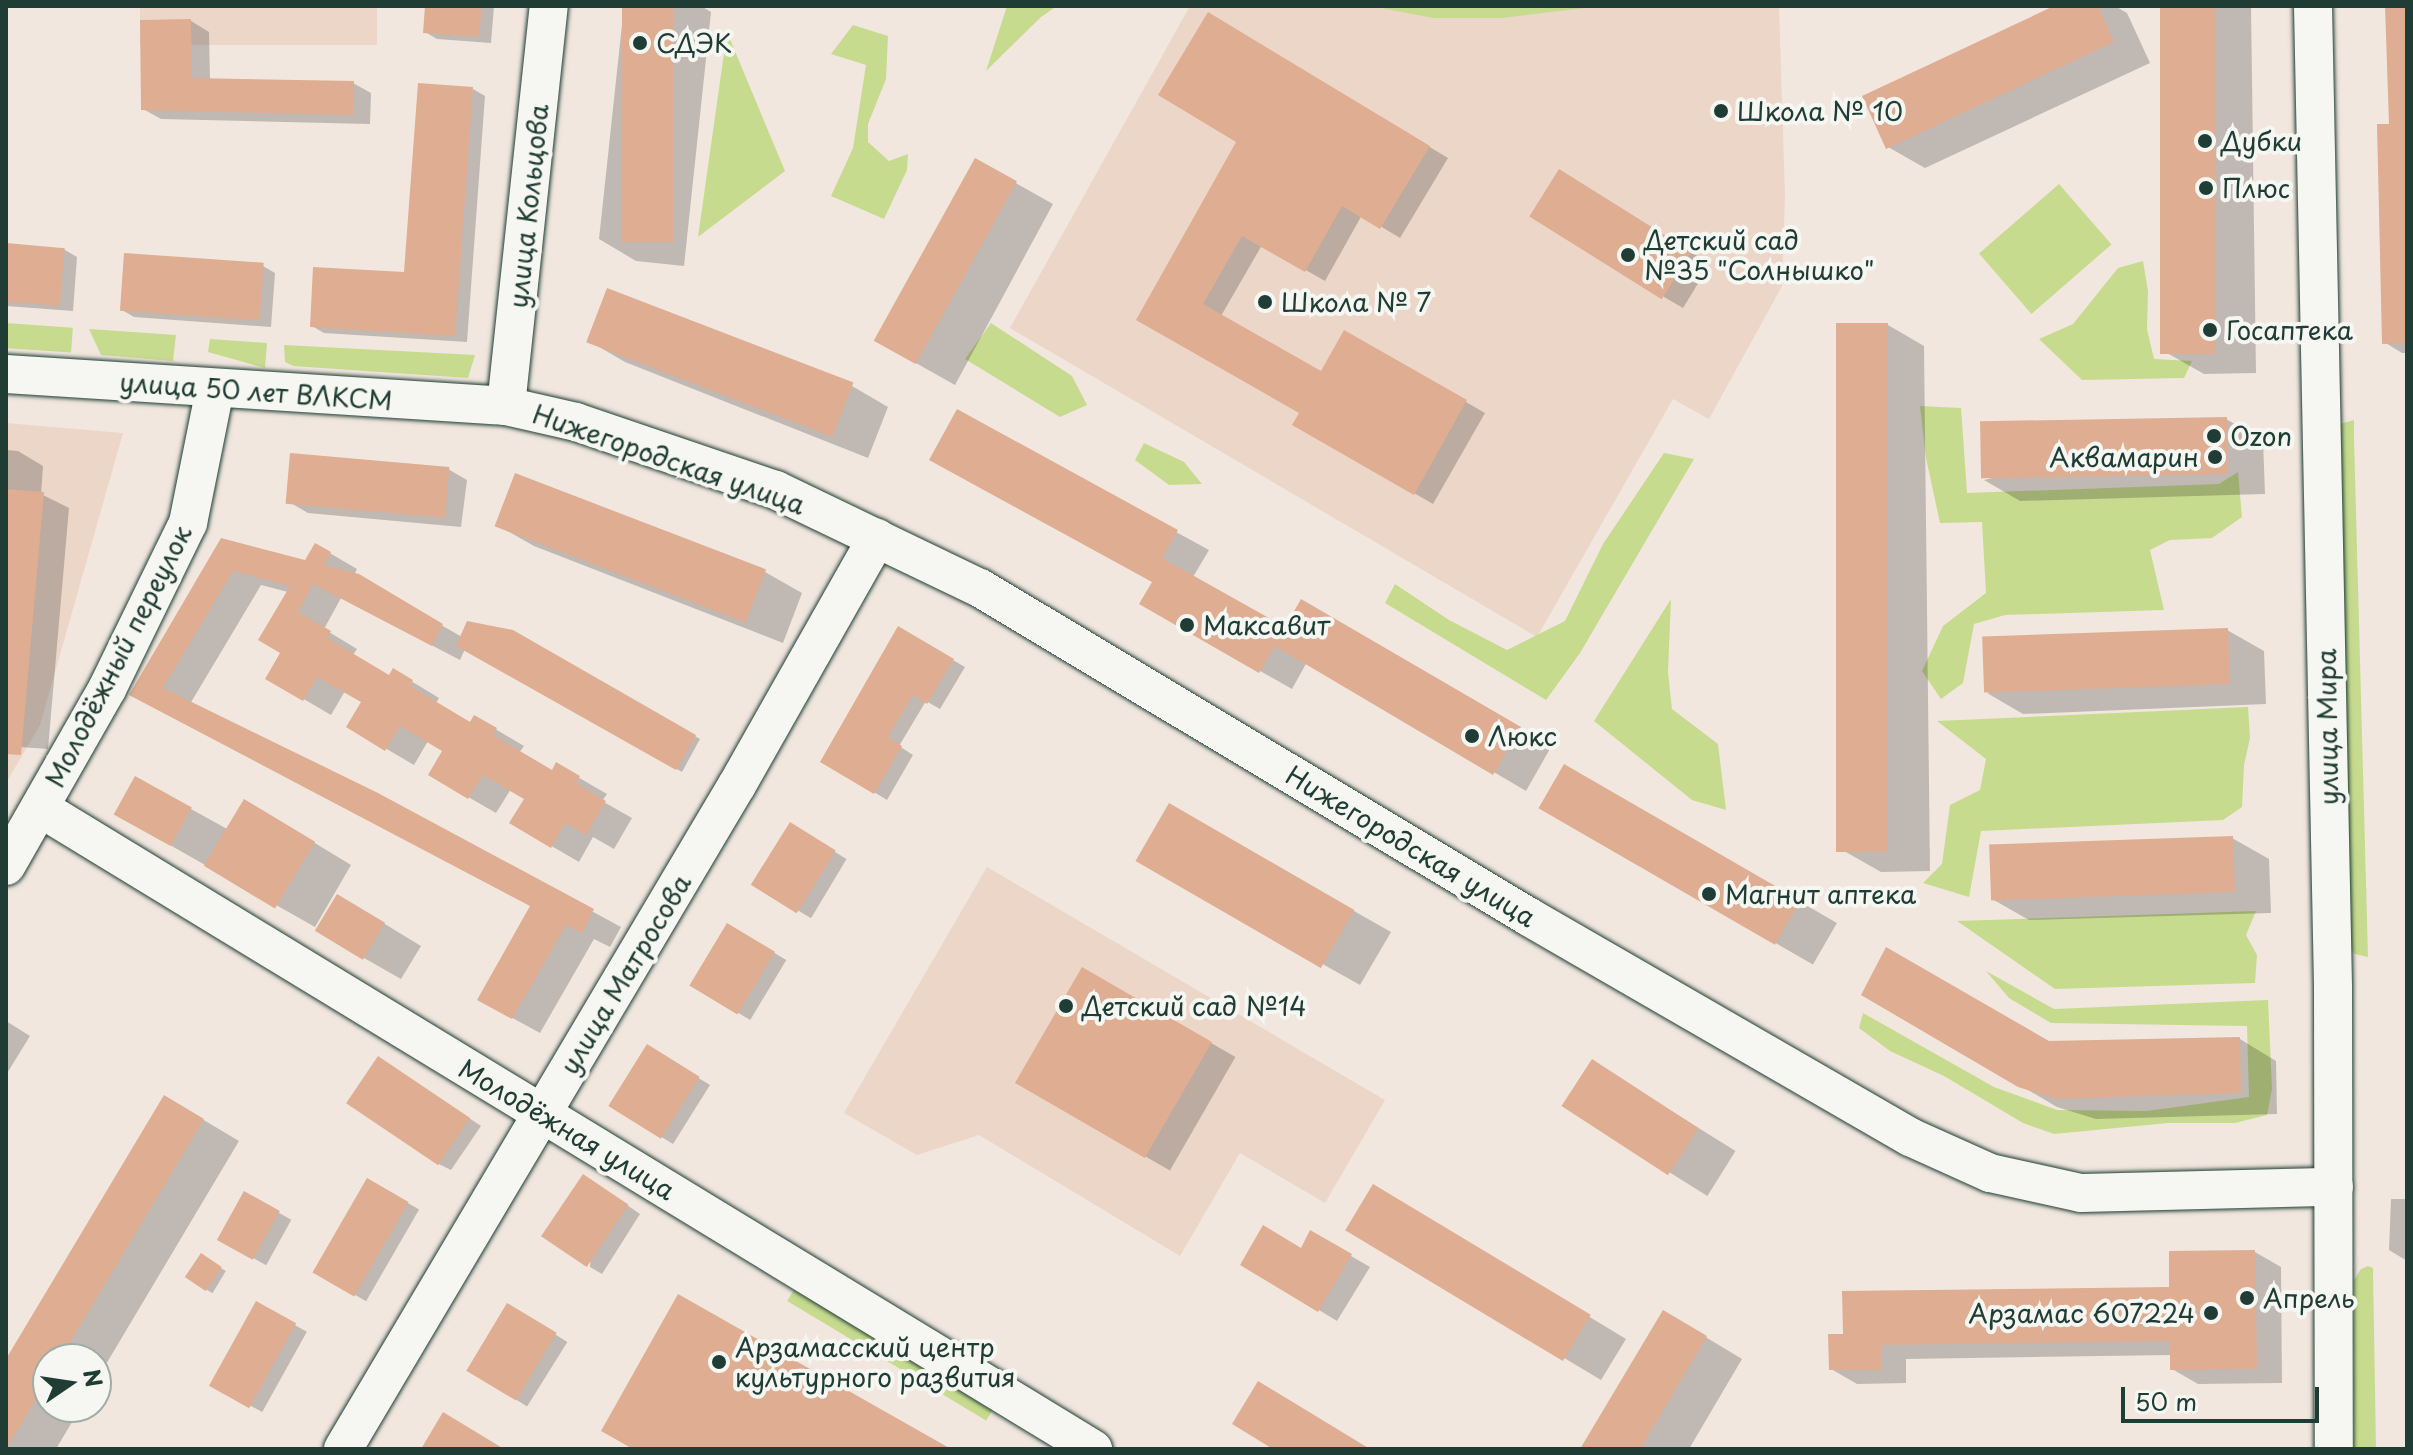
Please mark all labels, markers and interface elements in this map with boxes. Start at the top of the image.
place label: СДЭК [656,27,732,59]
marker: СДЭК [631,34,649,52]
place label: Школа № 10 [1737,95,1904,127]
street label: улица Кольцова [502,102,554,310]
marker: Школа № 10 [1712,102,1730,120]
place label: Дубки [2221,125,2302,157]
marker: Дубки [2196,132,2214,150]
place label: Плюс [2222,172,2290,204]
marker: Плюс [2197,179,2215,197]
place label: Детский сад №35 "Солнышко" [1644,224,1875,286]
marker: Детский сад №35 "Солнышко" [1619,246,1637,264]
place label: Школа № 7 [1281,286,1432,318]
marker: Школа № 7 [1256,293,1274,311]
place label: Госаптека [2226,314,2353,346]
marker: Госаптека [2201,321,2219,339]
street label: улица 50 лет ВЛКСМ [118,366,394,416]
street label: Нижегородская улица [528,398,810,520]
place label: Ozon [2230,420,2292,452]
marker: Ozon [2205,427,2223,445]
place label: Аквамарин [2049,441,2199,473]
marker: Аквамарин [2206,448,2224,466]
street label: Молодёжный переулок [38,520,198,792]
place label: Максавит [1203,609,1330,641]
marker: Максавит [1178,616,1196,634]
street label: улица Мира [2310,648,2344,806]
place label: Люкс [1488,720,1557,752]
marker: Люкс [1463,727,1481,745]
street label: Нижегородская улица [1280,759,1542,933]
street label: улица Матросова [553,868,697,1080]
place label: Магнит аптека [1725,878,1918,910]
marker: Магнит аптека [1700,885,1718,903]
place label: Детский сад №14 [1082,990,1309,1022]
marker: Детский сад №14 [1057,997,1075,1015]
street label: Молодёжная улица [453,1052,681,1206]
place label: Апрель [2263,1282,2355,1314]
marker: Апрель [2238,1289,2256,1307]
place label: Арзамас 607224 [1968,1297,2195,1329]
marker: Арзамас 607224 [2202,1304,2220,1322]
place label: Арзамасский центр культурного развития [735,1331,1017,1392]
north arrow [32,1343,112,1423]
marker: Арзамасский центр культурного развития [710,1353,728,1371]
text: N [76,1366,112,1390]
scale bar [2125,1371,2323,1421]
text: 50 m [2135,1383,2197,1419]

